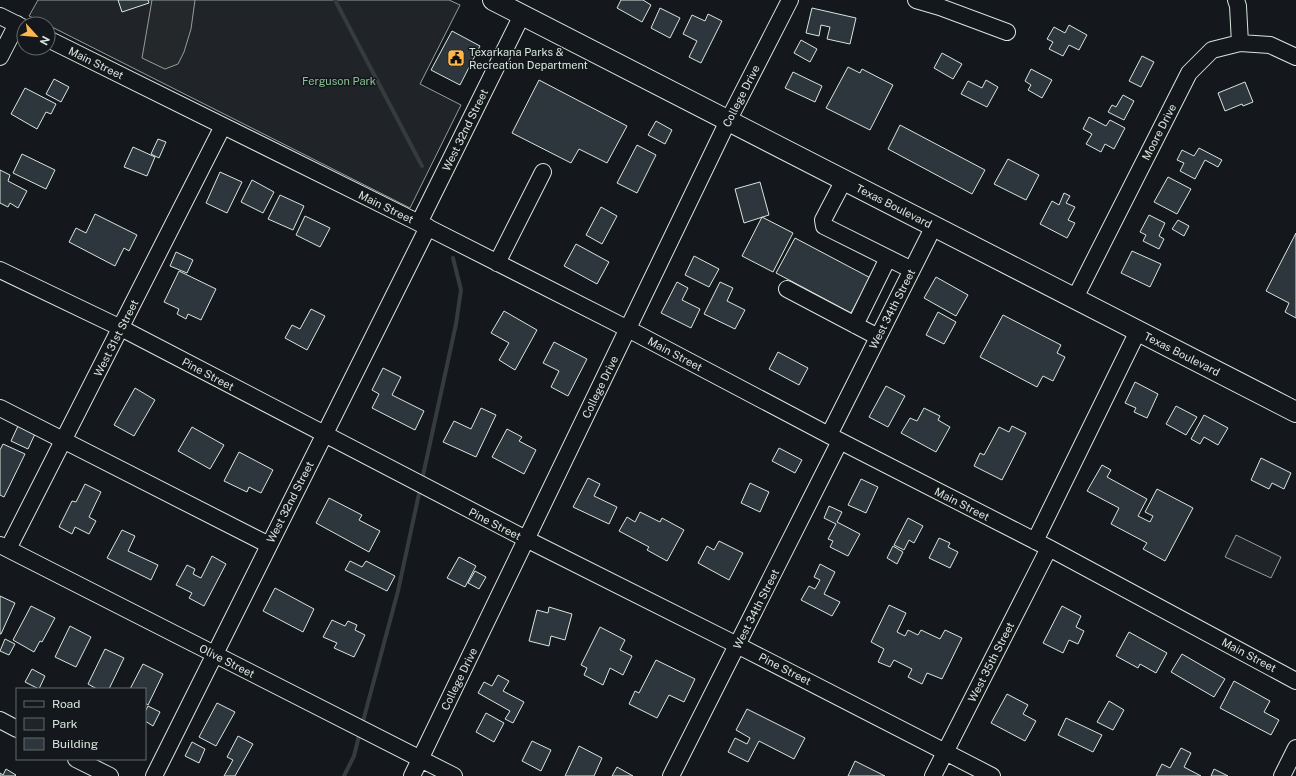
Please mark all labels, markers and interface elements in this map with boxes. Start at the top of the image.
north arrow [16,16,56,56]
text: N [38,34,52,47]
street label: Main Street [67,45,125,81]
place label: Texarkana Parks & Recreation Department [469,46,588,71]
public building icon: Texarkana Parks & Recreation Department [446,48,466,68]
street label: College Drive [720,63,762,129]
park label: Ferguson Park [302,75,376,87]
street label: West 32nd Street [440,87,490,173]
street label: Moore Drive [1140,102,1178,162]
street label: Texas Boulevard [854,182,934,230]
street label: Main Street [357,189,415,225]
street label: West 34th Street [867,267,917,351]
street label: West 31st Street [91,298,141,378]
street label: Texas Boulevard [1142,330,1222,378]
street label: Main Street [646,335,704,373]
street label: College Drive [580,354,620,420]
street label: Pine Street [180,355,236,393]
street label: West 32nd Street [264,459,316,545]
street label: Main Street [933,485,991,523]
street label: Pine Street [467,506,523,542]
street label: West 34th Street [731,567,781,651]
street label: West 35th Street [966,620,1016,704]
street label: Main Street [1220,636,1278,674]
street label: Olive Street [197,642,257,680]
street label: College Drive [439,646,479,712]
street label: Pine Street [757,651,813,687]
legend [16,688,146,760]
text: Road [52,697,80,711]
text: Park [52,717,78,731]
text: Building [52,737,98,751]

